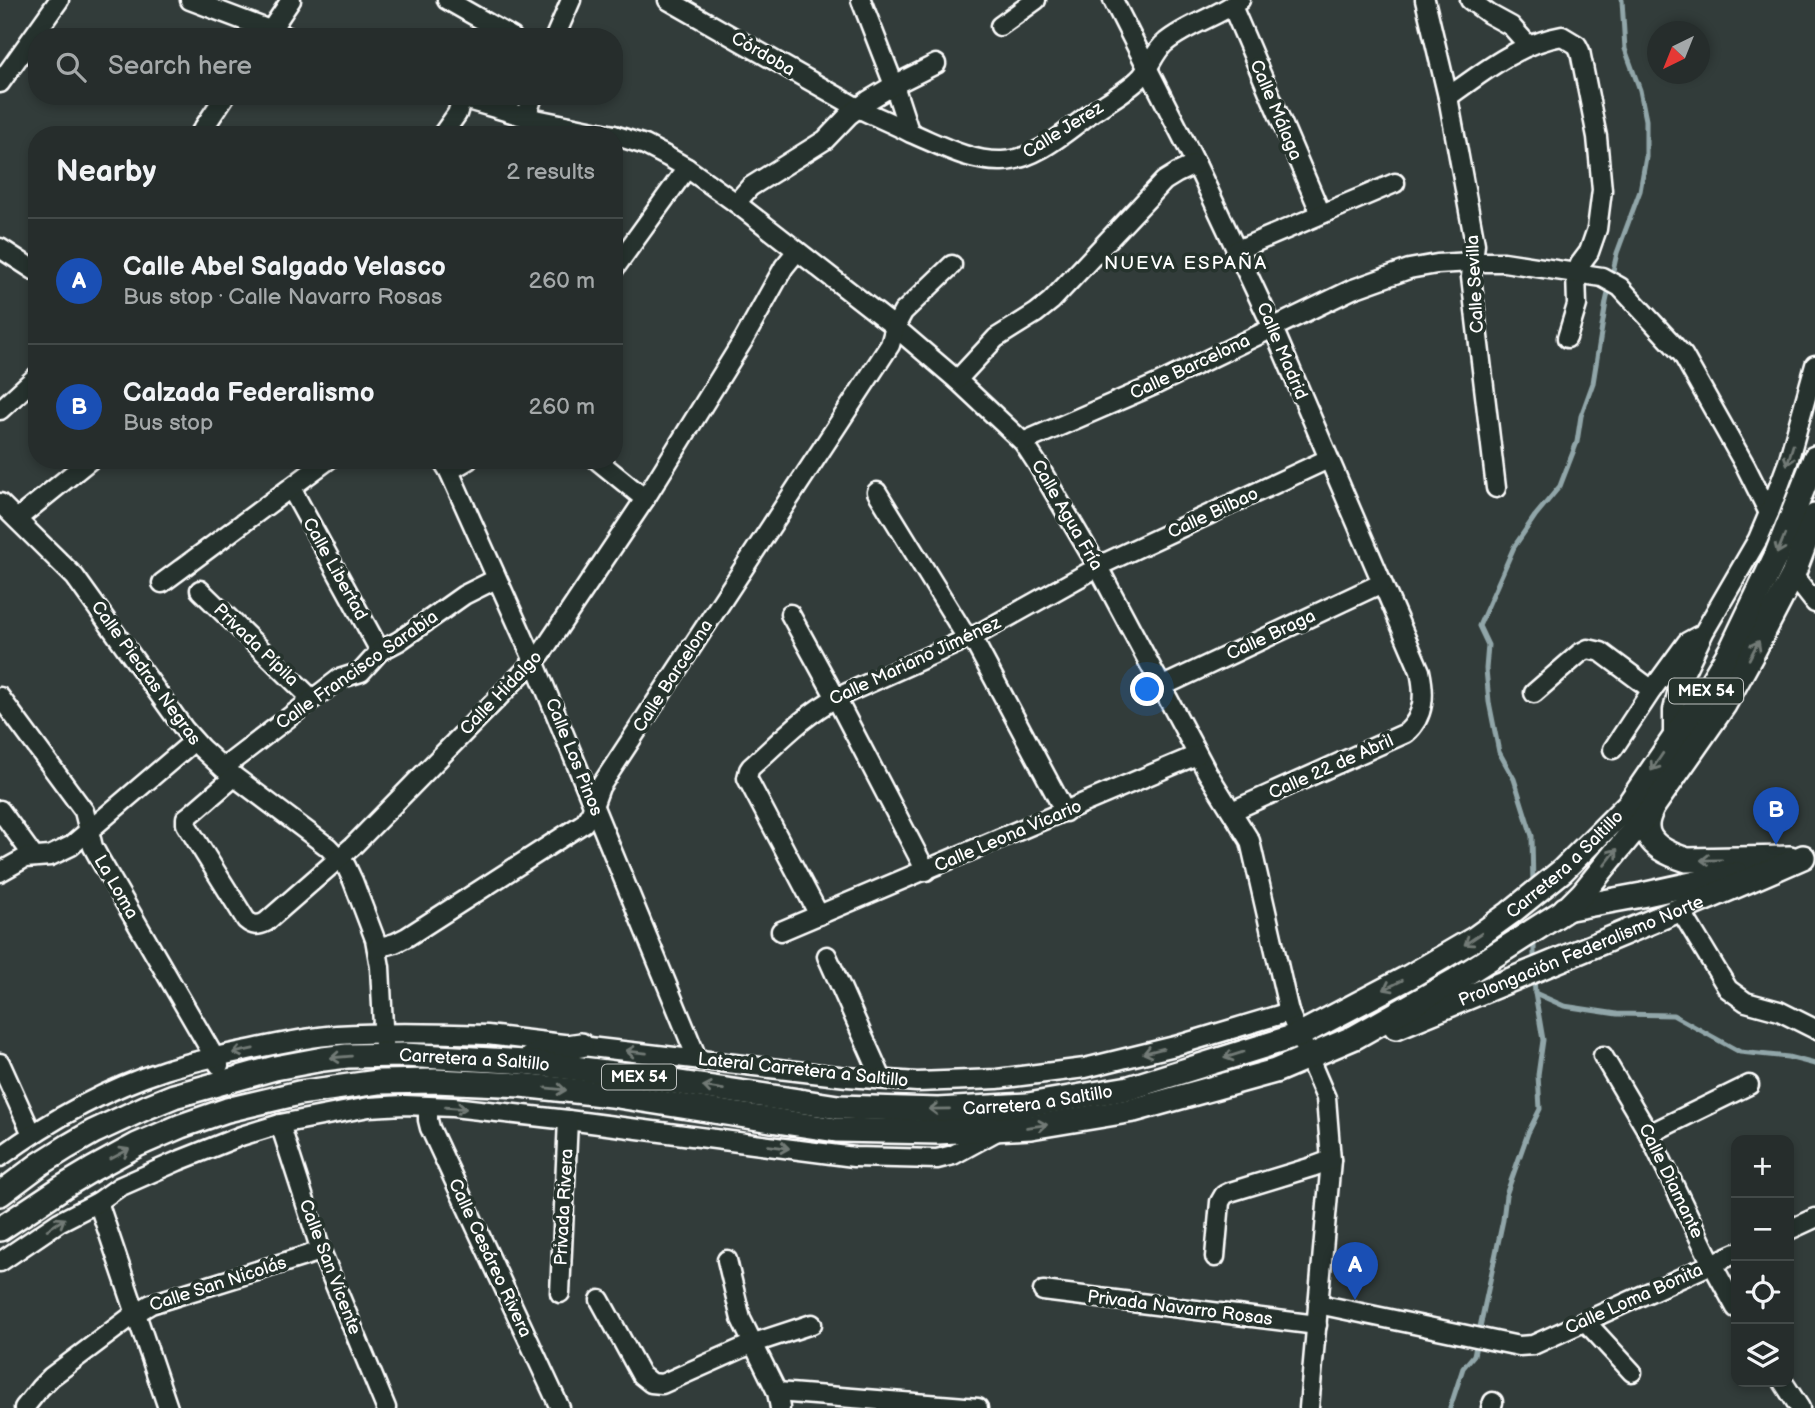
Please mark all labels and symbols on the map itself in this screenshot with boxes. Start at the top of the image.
north arrow [1647,21,1710,84]
street label: Córdoba [727,27,799,81]
street label: Calle Málaga [1245,57,1307,163]
street label: Calle Jerez [1019,97,1107,163]
street label: Calle Sevilla [1462,234,1488,334]
district label: NUEVA ESPAÑA [1104,252,1268,275]
street label: Calle Madrid [1252,299,1312,403]
street label: Calle Barcelona [1127,330,1253,404]
one-way arrow [1782,443,1795,465]
street label: Calle Agua Fría [1027,456,1107,574]
street label: Calle Bilbao [1164,483,1262,543]
street label: Calle Libertad [298,514,372,624]
one-way arrow [1774,532,1787,554]
street label: Calle Piedras Negras [87,597,205,749]
street label: Privada Pípila [209,599,303,691]
street label: Calle Braga [1223,605,1319,665]
street label: Calle Francisco Sarabia [272,606,442,734]
street label: Calle Mariano Jiménez [826,612,1004,710]
street label: Calle Barcelona [629,616,717,736]
one-way arrow [1748,640,1762,661]
street label: Calle Hidalgo [456,647,546,739]
your location [1130,672,1164,706]
road number: MEX 54 [1669,678,1743,704]
street label: Calle Los Pinos [541,695,607,819]
street label: Calle 22 de Abril [1265,730,1397,804]
one-way arrow [1650,752,1664,771]
pin: B [1753,787,1799,845]
street label: Calle Leona Vicario [931,796,1085,876]
street label: Carretera a Saltillo [1502,806,1627,922]
one-way arrow [1603,848,1618,867]
street label: La Loma [89,851,143,923]
one-way arrow [1699,853,1722,867]
street label: Prolongación Federalismo Norte [1455,891,1707,1011]
one-way arrow [1464,932,1483,946]
one-way arrow [1383,979,1404,993]
street label: Carretera a Saltillo [399,1044,551,1075]
one-way arrow [232,1045,255,1059]
one-way arrow [626,1045,648,1058]
one-way arrow [1142,1045,1165,1058]
street label: Lateral Carretera a Saltillo [697,1048,909,1092]
one-way arrow [1223,1050,1245,1063]
one-way arrow [330,1051,353,1064]
road number: MEX 54 [602,1064,676,1090]
street label: Carretera a Saltillo [962,1080,1114,1119]
one-way arrow [702,1081,725,1094]
one-way arrow [544,1083,567,1096]
one-way arrow [444,1102,466,1115]
one-way arrow [928,1103,951,1116]
one-way arrow [1025,1119,1048,1132]
street label: Calle Diamante [1634,1120,1708,1242]
one-way arrow [767,1140,789,1153]
one-way arrow [109,1147,130,1160]
street label: Privada Rivera [550,1148,578,1266]
street label: Calle Cesáreo Rivera [444,1175,536,1341]
street label: Calle San Vicente [295,1196,366,1338]
one-way arrow [46,1217,66,1231]
pin: A [1332,1242,1378,1300]
street label: Calle San Nicolás [147,1252,289,1316]
street label: Calle Loma Bonita [1562,1259,1706,1339]
street label: Privada Navarro Rosas [1086,1286,1274,1330]

